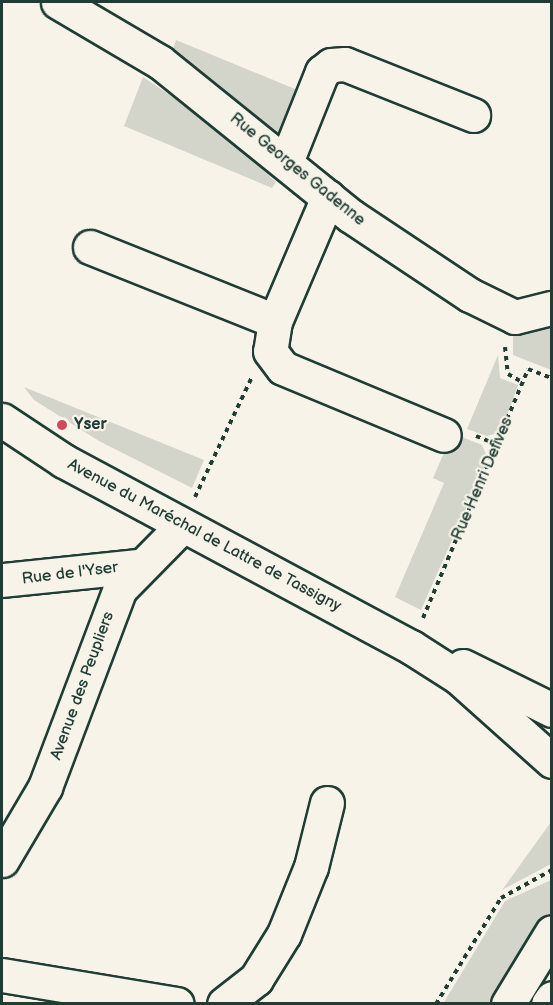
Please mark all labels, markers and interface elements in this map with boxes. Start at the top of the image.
street label: Rue Georges Gadenne [226,110,368,230]
place label: Yser [74,415,107,435]
street label: Rue Henri Defives [448,415,518,543]
marker: Yser [55,418,69,432]
street label: Avenue du Maréchal de Lattre de Tassigny [64,455,344,617]
street label: Rue de l'Yser [21,559,119,589]
street label: Avenue des Peupliers [47,609,119,763]

